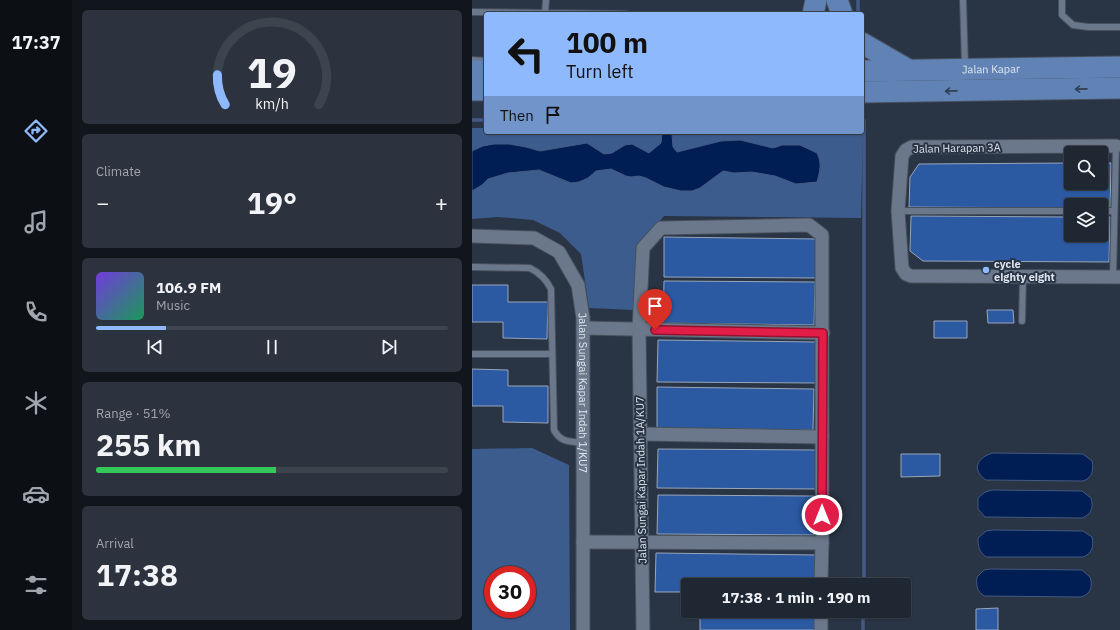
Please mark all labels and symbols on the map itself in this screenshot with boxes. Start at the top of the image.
street label: Jalan Kapar [962,62,1020,76]
one-way arrow [1075,85,1088,93]
one-way arrow [945,87,958,95]
street label: Jalan Harapan 3A [913,140,1001,156]
place label: cycle eighty eight [994,257,1055,284]
marker: cycle eighty eight [981,265,991,275]
pin [638,289,672,330]
street label: Jalan Sungai Kapar Indah 1/KU7 [575,312,590,473]
street label: Jalan Sungai Kapar Indah 1A/KU7 [633,396,649,564]
position arrow [801,494,843,536]
speed limit sign: 30 [484,566,536,618]

